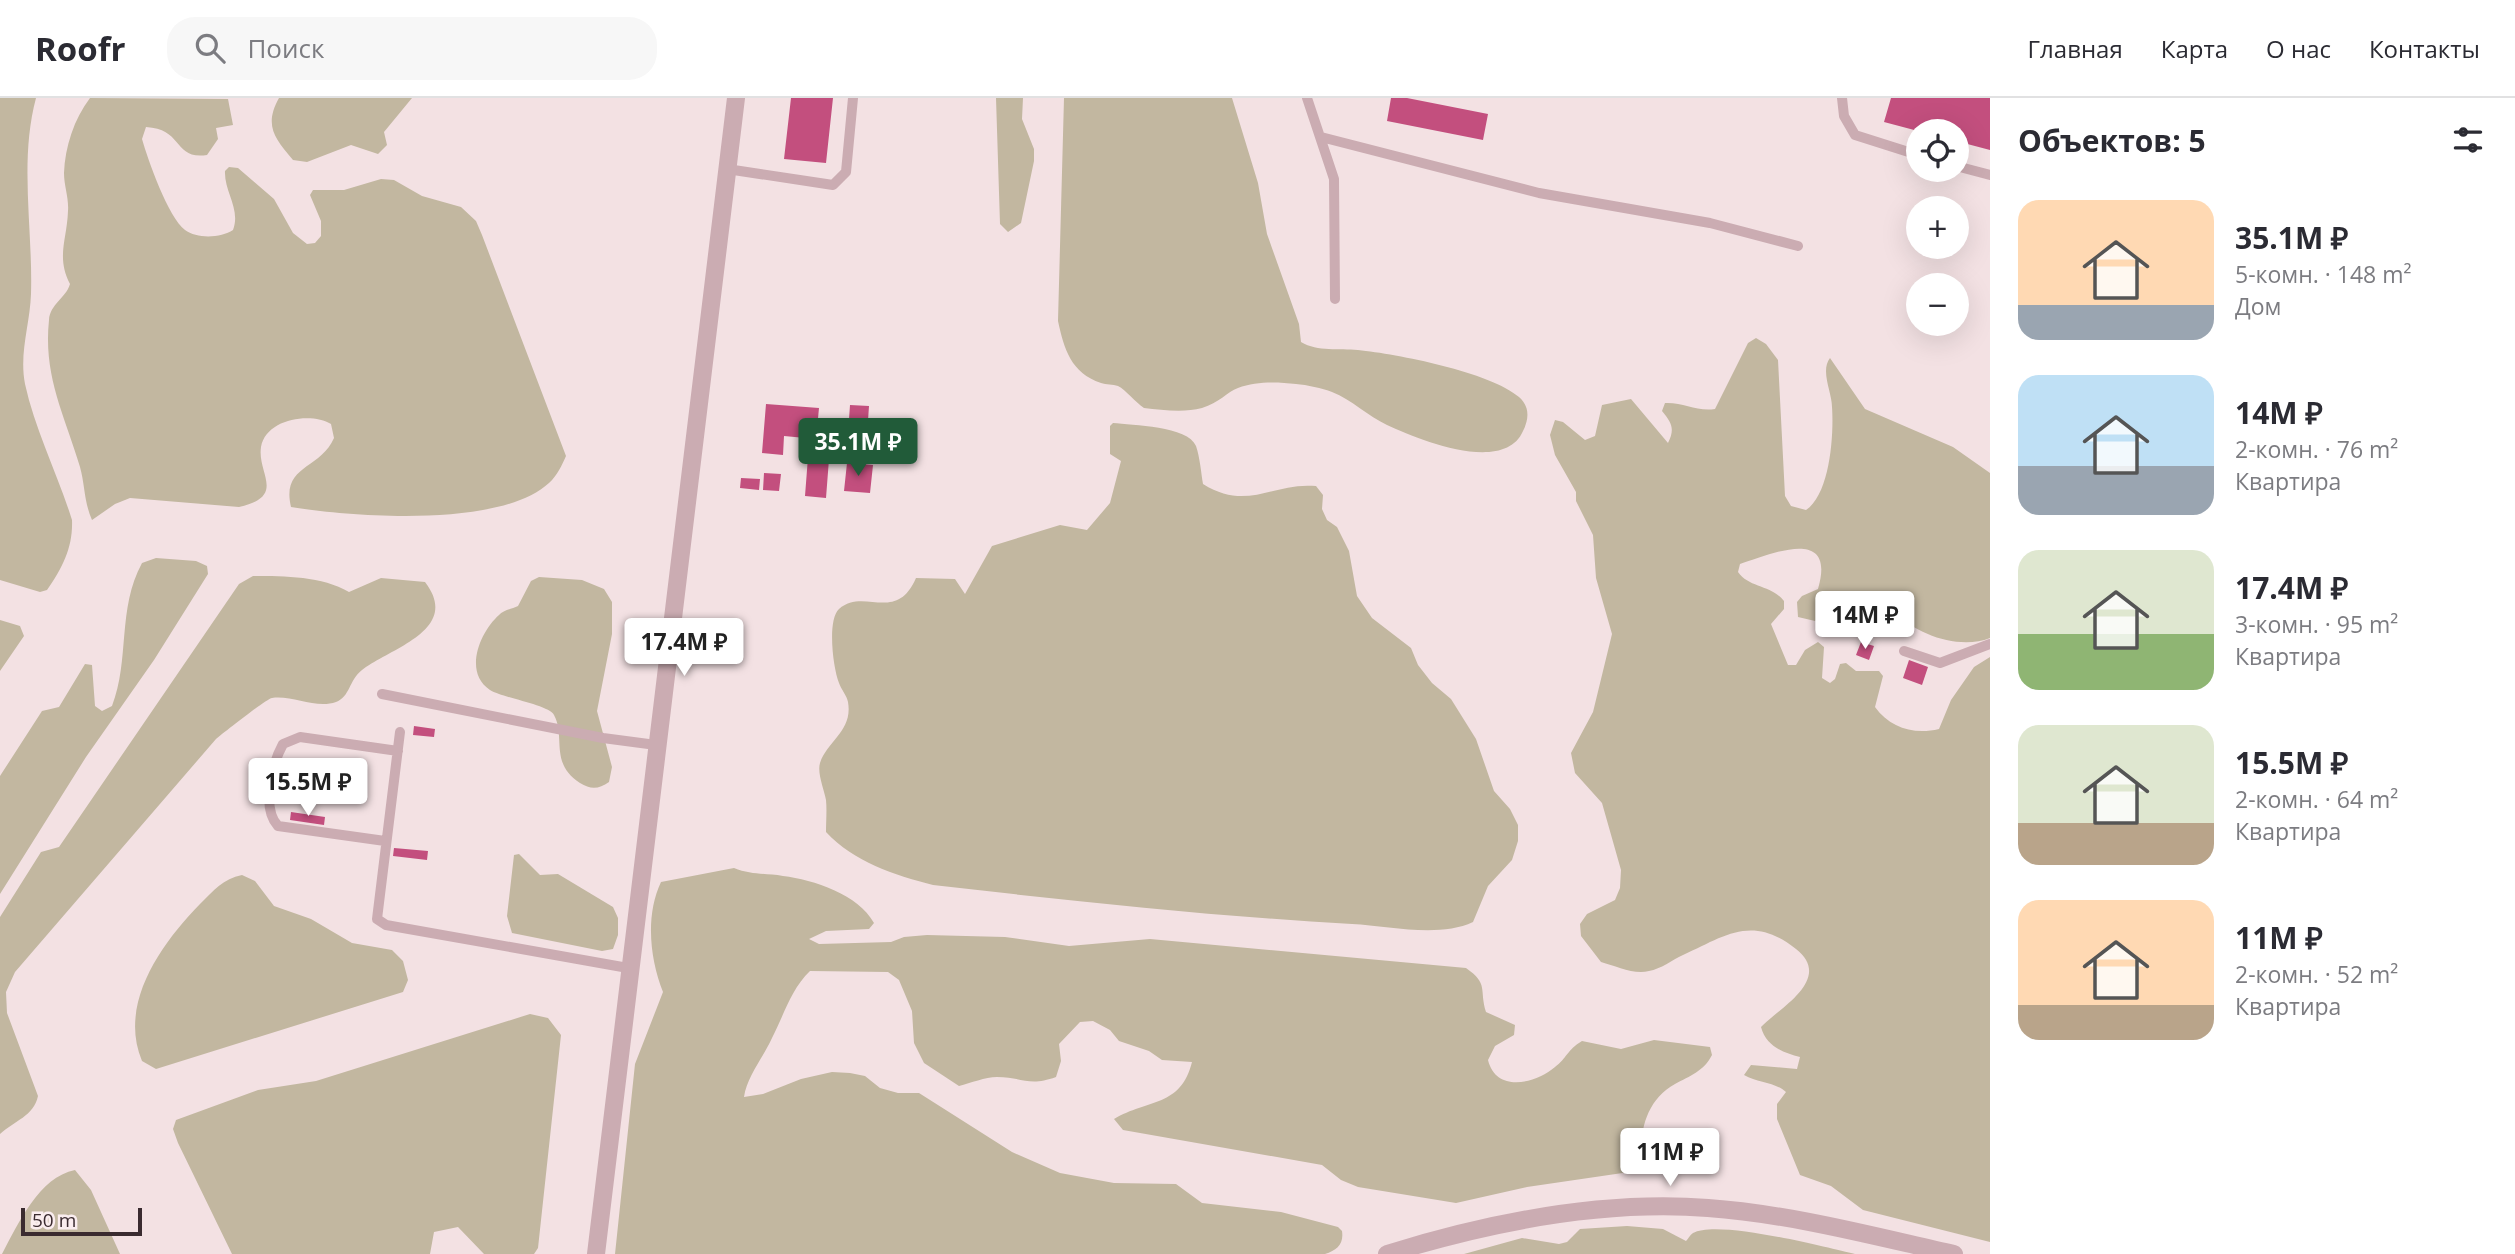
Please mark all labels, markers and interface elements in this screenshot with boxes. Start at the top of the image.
search box [167,17,657,80]
text: Roofr [35,26,125,71]
icon: search [191,29,229,67]
text: Поиск [247,30,324,66]
text: Главная [2028,32,2123,65]
text: Карта [2161,32,2228,65]
text: О нас [2266,32,2331,65]
text: Контакты [2369,32,2480,65]
map controls [1906,119,1969,336]
button: locate [1906,119,1969,182]
text: Объектов: 5 [2018,120,2206,161]
icon: filters [2449,121,2487,159]
button: + [1906,196,1969,259]
text: 35.1M ₽ [2235,217,2349,258]
icon: home [2074,228,2158,312]
text: 5-комн. · 148 m² [2235,258,2411,290]
button: − [1906,273,1969,336]
text: Дом [2235,290,2281,322]
text: 14M ₽ [2235,392,2323,433]
icon: home [2074,403,2158,487]
pin: 35.1M ₽ [793,418,923,478]
text: 35.1M ₽ [814,425,902,457]
text: 2-комн. · 76 m² [2235,433,2398,465]
text: Квартира [2235,465,2341,497]
text: 17.4M ₽ [2235,567,2349,608]
icon: home [2074,578,2158,662]
pin: 14M ₽ [1816,592,1914,651]
text: 14M ₽ [1831,598,1899,630]
text: 3-комн. · 95 m² [2235,608,2398,640]
pin: 17.4M ₽ [619,618,749,678]
text: 17.4M ₽ [640,625,728,657]
text: Квартира [2235,640,2341,672]
text: 15.5M ₽ [2235,742,2349,783]
icon: home [2074,753,2158,837]
pin: 15.5M ₽ [243,758,373,818]
text: 15.5M ₽ [264,765,352,797]
text: 2-комн. · 64 m² [2235,783,2398,815]
text: Квартира [2235,815,2341,847]
text: 11M ₽ [2235,917,2323,958]
icon: home [2074,928,2158,1012]
text: 2-комн. · 52 m² [2235,958,2398,990]
text: Квартира [2235,990,2341,1022]
pin: 11M ₽ [1621,1128,1719,1188]
text: 11M ₽ [1636,1135,1704,1167]
scale bar [21,1205,142,1237]
text: 50 m [32,1207,76,1233]

